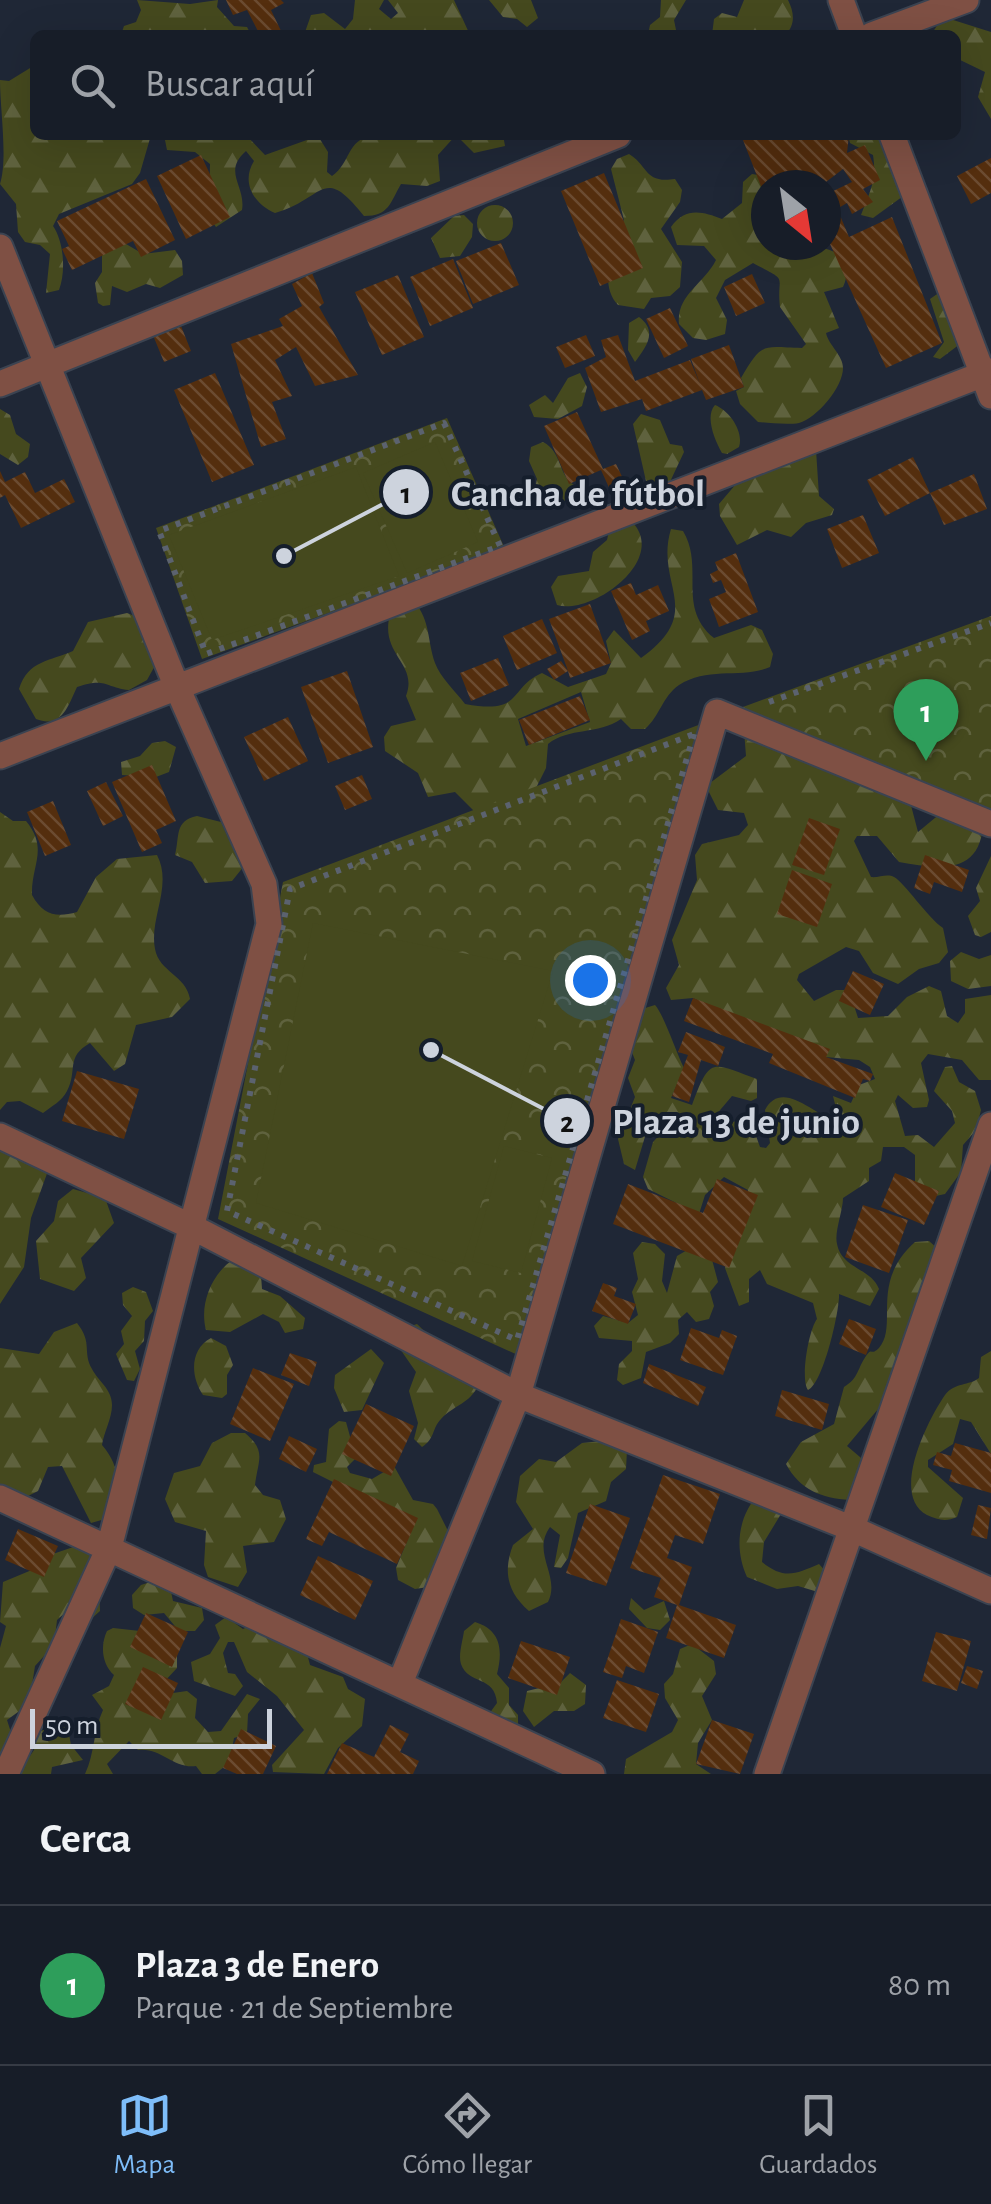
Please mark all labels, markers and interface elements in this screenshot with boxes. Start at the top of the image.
search box [30,30,961,140]
icon: search [65,58,120,113]
text: Buscar aquí [145,66,314,104]
north arrow [751,170,841,260]
callout: Cancha de fútbol [381,458,725,526]
text: Cancha de fútbol [451,476,705,514]
text: 1 [401,479,411,509]
pin: 1 [894,678,958,761]
your location [565,955,616,1006]
callout: Plaza 13 de junio [542,1087,880,1155]
text: Plaza 13 de junio [612,1104,860,1142]
text: 2 [560,1108,574,1138]
scale bar [30,1704,272,1748]
text: 50 m [45,1712,99,1740]
text: Cerca [40,1818,131,1860]
text: Plaza 3 de Enero [135,1947,379,1985]
text: 1 [67,1969,78,2001]
text: 80 m [888,1969,951,2001]
text: Parque · 21 de Septiembre [135,1992,453,2024]
tab: Mapa [114,2088,175,2182]
tab: Cómo llegar [403,2088,532,2182]
tab: Guardados [759,2088,877,2182]

